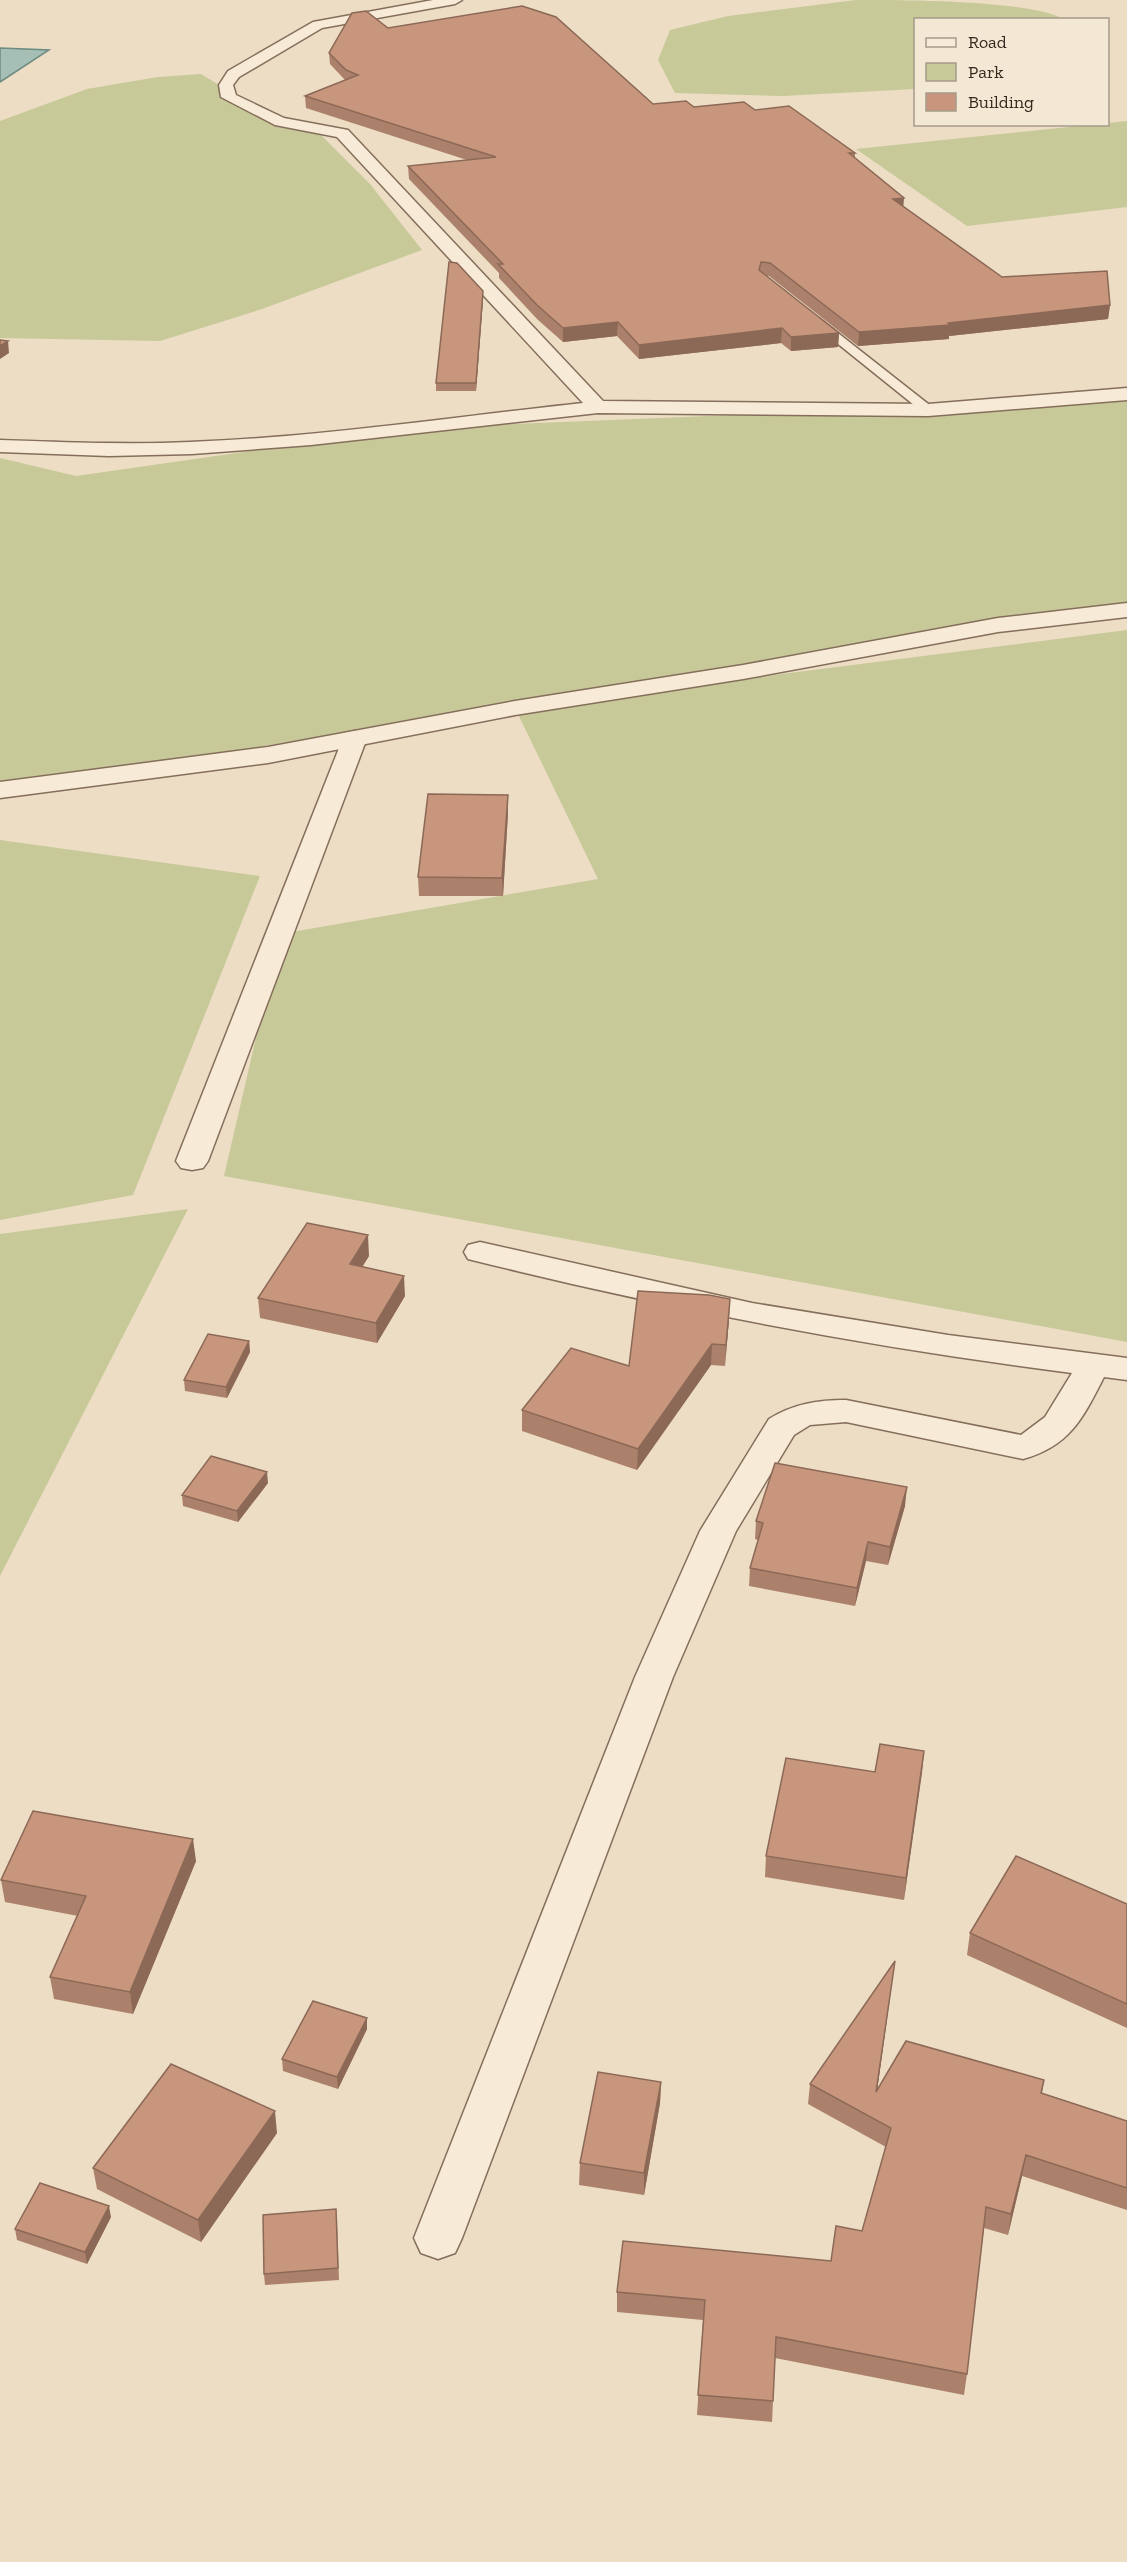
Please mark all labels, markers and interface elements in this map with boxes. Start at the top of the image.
legend [914,18,1109,126]
text: Road [968,31,1007,53]
text: Park [968,61,1004,83]
text: Building [968,91,1034,113]

